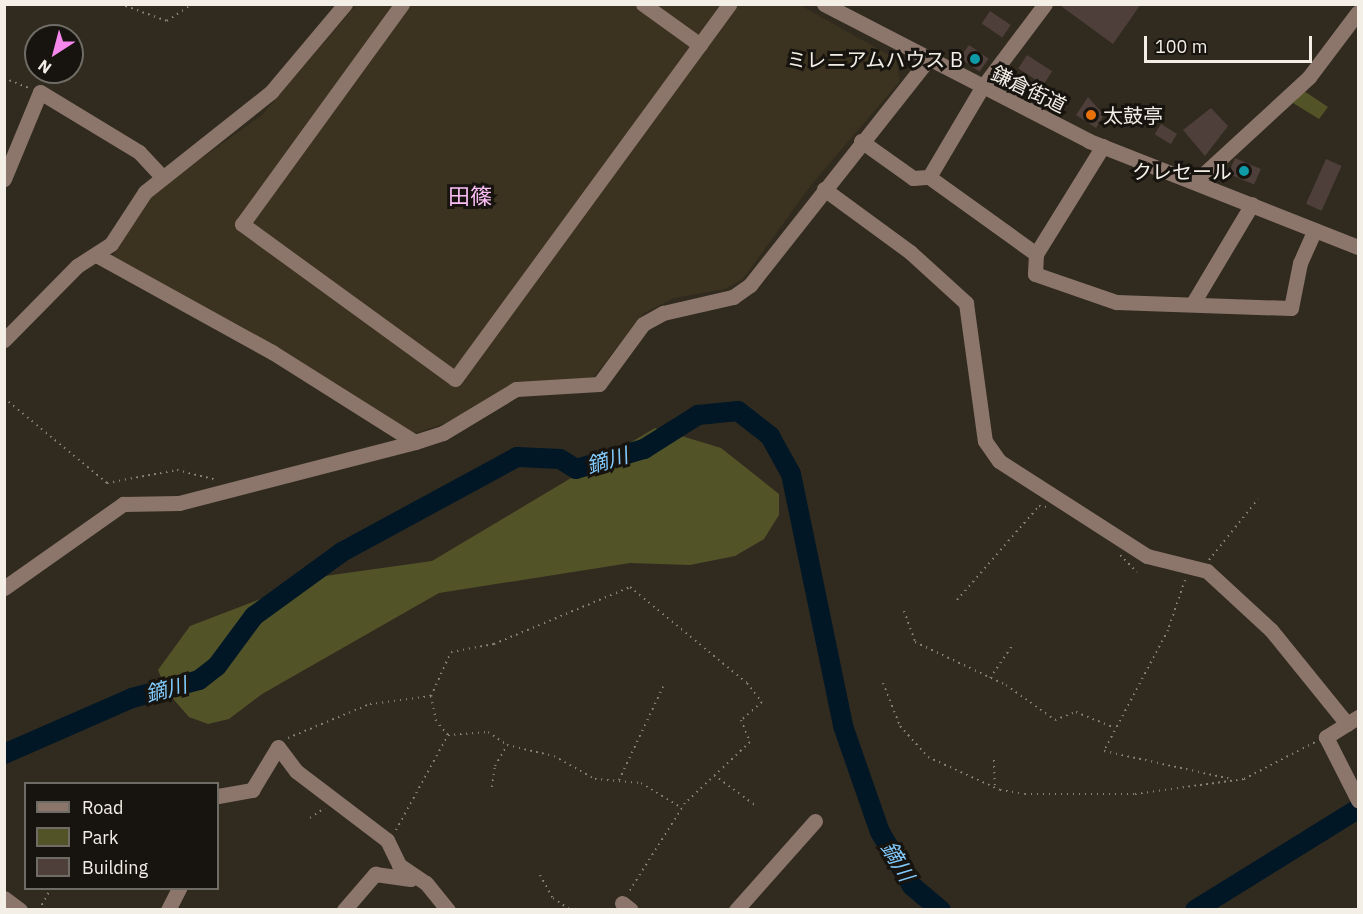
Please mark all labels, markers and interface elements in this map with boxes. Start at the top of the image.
north arrow [24,24,84,84]
scale bar [1147,24,1315,62]
text: 100 m [1155,35,1207,58]
place label: ミレニアムハウス B [785,47,963,71]
marker: ミレニアムハウス B [968,52,982,66]
text: N [34,55,55,78]
street label: 鎌倉街道 [988,61,1070,117]
place label: 太鼓亭 [1103,103,1163,127]
marker: 太鼓亭 [1084,108,1098,122]
place label: クレセール [1132,159,1232,183]
marker: クレセール [1237,164,1251,178]
district label: 田篠 [448,183,492,209]
water label: 鏑川 [583,442,631,478]
water label: 鏑川 [142,671,190,707]
legend [24,782,219,890]
text: Road [82,796,123,819]
text: Park [82,826,118,849]
water label: 鏑川 [876,837,920,885]
text: Building [82,856,148,879]

